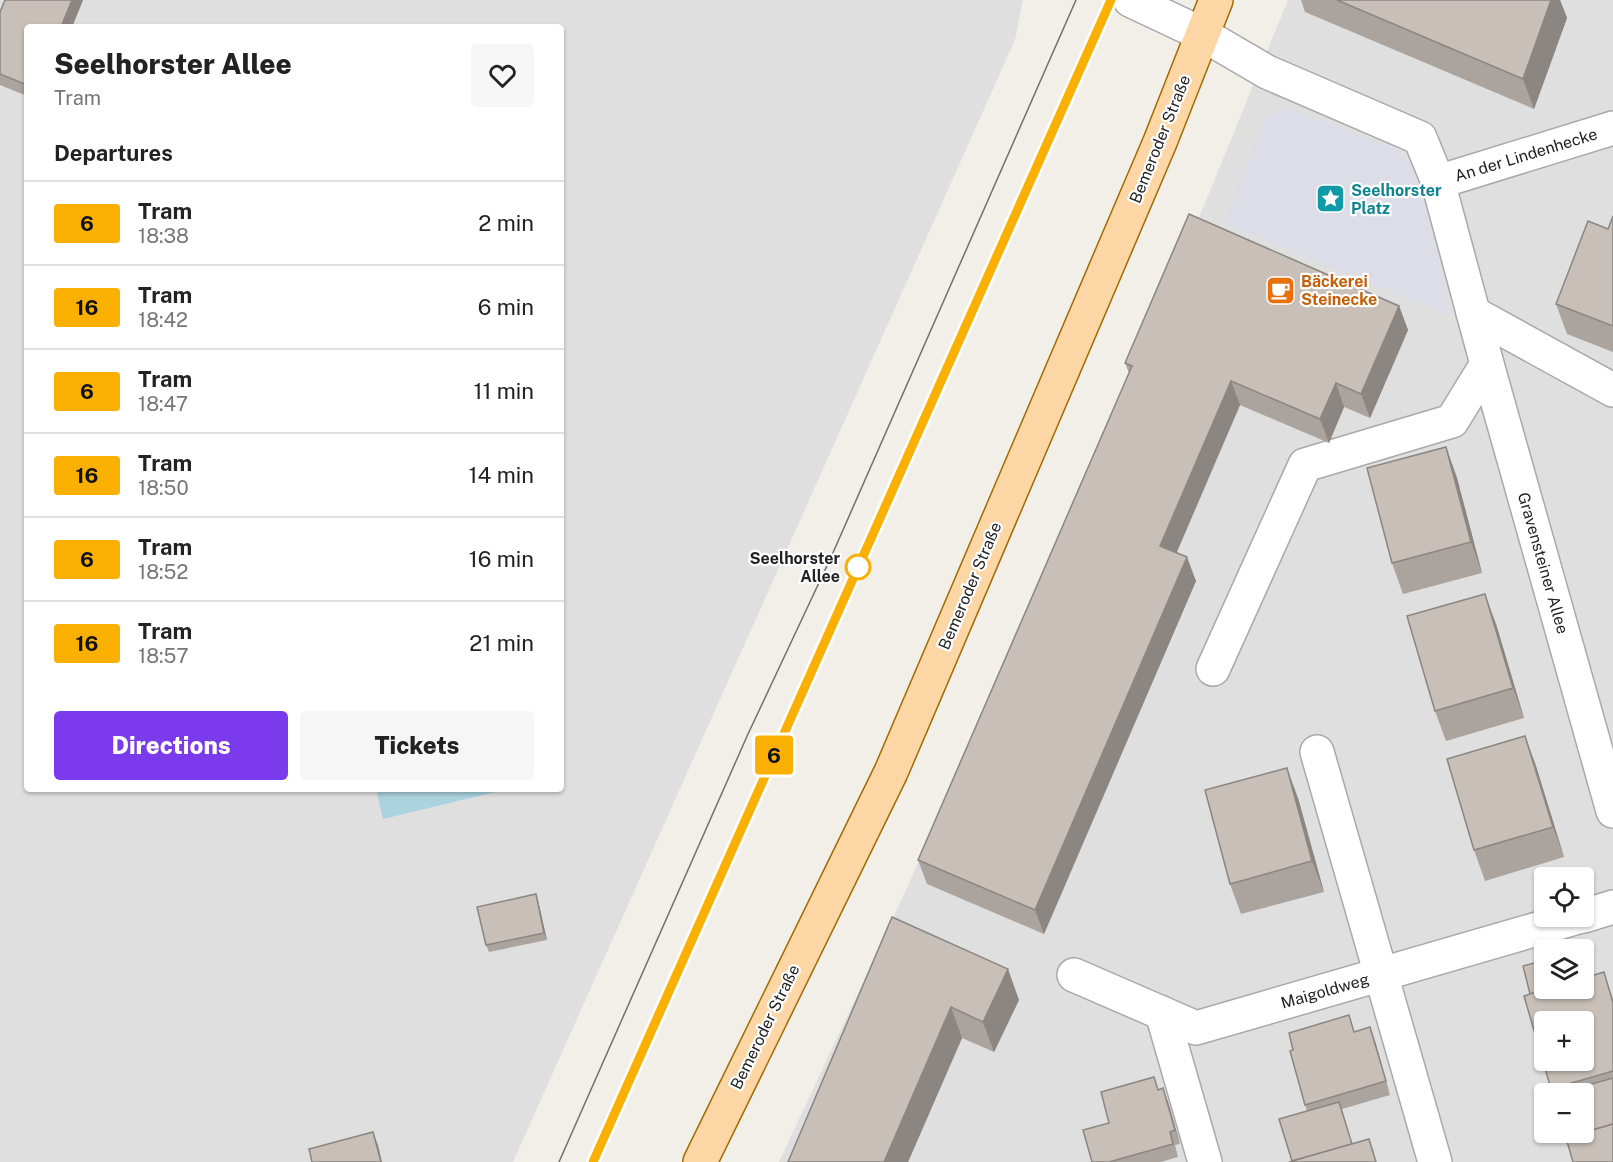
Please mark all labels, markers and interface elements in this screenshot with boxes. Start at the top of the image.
button: heart [471,44,534,107]
text: Seelhorster Allee [54,47,292,80]
street label: Bemeroder Straße [1126,72,1194,206]
text: Tram [54,86,101,110]
street label: An der Lindenhecke [1452,124,1600,186]
text: Departures [54,140,173,166]
place label: Seelhorster Platz [1351,181,1442,218]
place icon: Seelhorster Platz [1314,183,1346,215]
text: Tram [138,198,192,224]
text: 2 min [478,210,534,236]
text: 6 [80,211,94,236]
text: 18:38 [138,224,189,248]
place label: Bäckerei Steinecke [1301,272,1377,309]
cafe icon: Bäckerei Steinecke [1264,274,1296,306]
text: Tram [138,282,192,308]
text: 6 min [478,294,534,320]
text: 16 [76,295,98,320]
text: 18:42 [138,308,188,332]
text: Tram [138,366,192,392]
text: 11 min [473,378,534,404]
text: 6 [80,379,94,404]
text: 18:47 [138,392,188,416]
text: Tram [138,450,192,476]
text: 14 min [469,462,534,488]
text: 16 [76,463,98,488]
text: 18:50 [138,476,189,500]
street label: Gravensteiner Allee [1514,490,1572,636]
street label: Bemeroder Straße [935,519,1005,653]
text: Tram [138,534,192,560]
text: 16 min [469,546,534,572]
text: 6 [80,547,94,572]
place label: Seelhorster Allee [750,549,840,586]
marker: Seelhorster Allee [845,554,871,580]
text: 18:52 [138,560,188,584]
text: Tram [138,618,192,644]
text: 21 min [469,630,534,656]
text: 16 [76,631,98,656]
text: 18:57 [138,644,188,668]
button: Directions [54,711,288,780]
button: Tickets [300,711,534,780]
line badge: 6 [754,736,794,774]
text: 6 [767,743,781,768]
map controls [1534,867,1594,1143]
button: locate [1534,867,1594,927]
button: layers [1534,939,1594,999]
street label: Bemeroder Straße [727,961,803,1093]
street label: Maigoldweg [1279,969,1371,1013]
button: + [1534,1011,1594,1071]
button: − [1534,1083,1594,1143]

